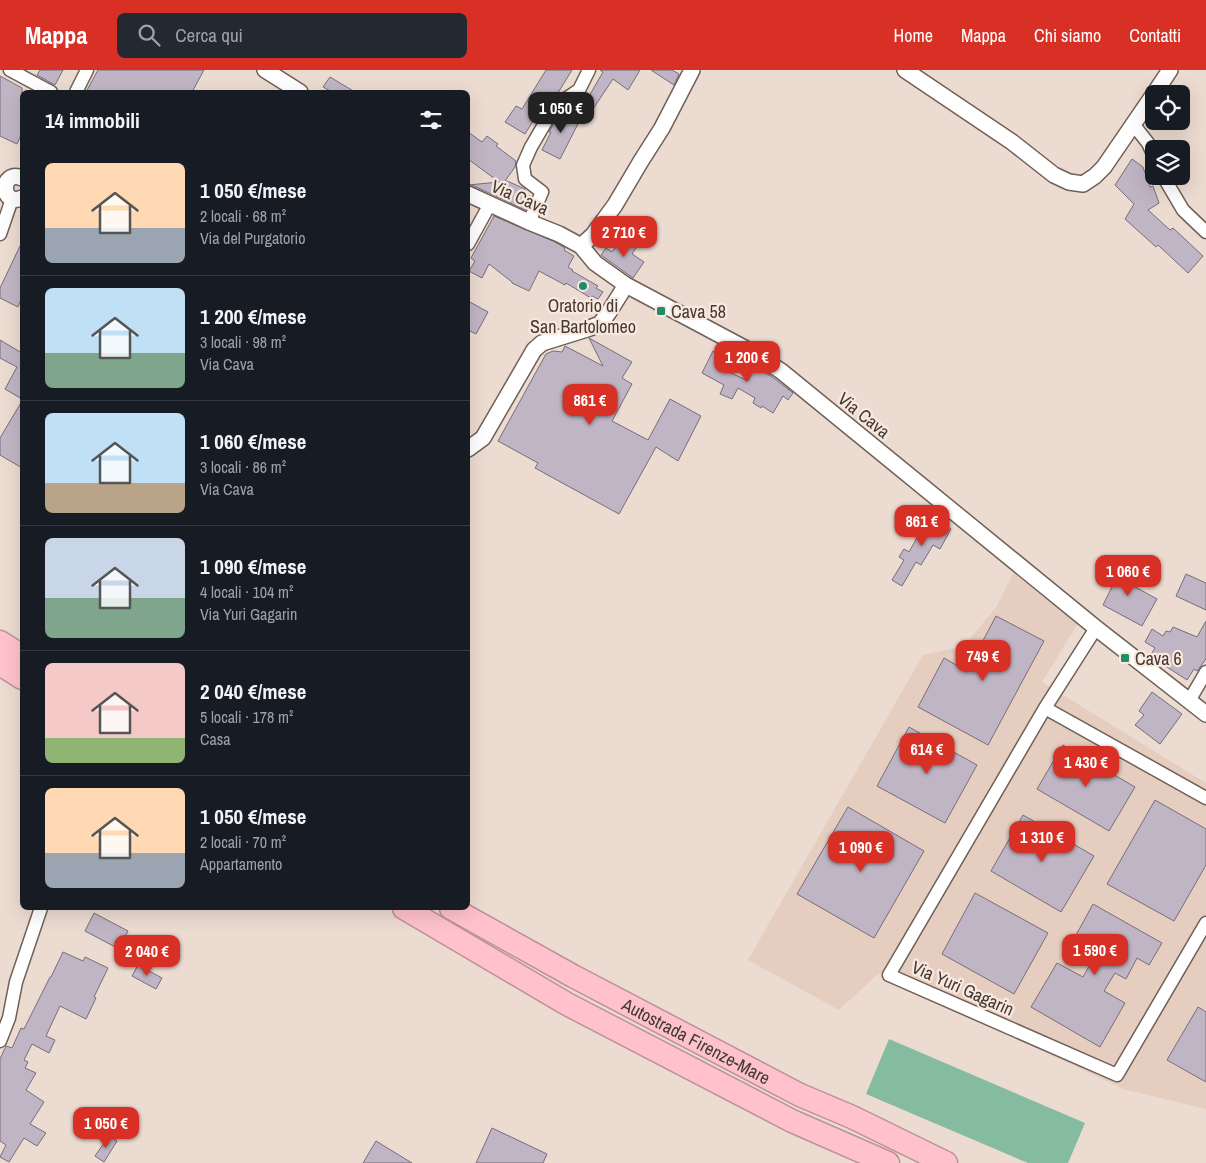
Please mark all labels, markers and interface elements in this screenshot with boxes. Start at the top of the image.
search box [117,13,467,58]
text: Mappa [25,19,87,51]
icon: search [135,21,163,49]
text: Cerca qui [175,22,243,48]
text: Home [894,23,933,48]
text: Mappa [961,23,1006,48]
text: Chi siamo [1034,23,1101,48]
text: Contatti [1129,23,1181,48]
map controls [1145,85,1190,185]
button: locate [1145,85,1190,130]
pin: 1 050 € [515,92,607,134]
text: 1 050 € [539,97,583,119]
text: 14 immobili [45,106,140,135]
icon: filters [417,106,445,134]
button: layers [1145,140,1190,185]
street label: Via Cava [487,173,553,221]
text: 1 050 €/mese [200,176,306,205]
icon: home [85,183,145,243]
text: 2 locali · 68 m² [200,205,286,227]
pin: 2 710 € [578,216,670,258]
text: 2 710 € [602,221,646,243]
text: Via del Purgatorio [200,227,306,249]
marker: Oratorio di San Bartolomeo [577,280,589,292]
place label: Oratorio di San Bartolomeo [530,293,636,339]
place label: Cava 58 [671,299,726,324]
text: 1 200 €/mese [200,302,306,331]
marker: Cava 58 [655,305,667,317]
icon: home [85,308,145,368]
text: 3 locali · 98 m² [200,331,286,353]
pin: 1 200 € [701,340,793,383]
text: 1 200 € [725,346,769,368]
text: Via Cava [200,353,254,375]
pin: 861 € [555,384,625,426]
street label: Via Cava [833,386,895,444]
text: 861 € [574,389,606,411]
text: 1 060 €/mese [200,427,306,456]
icon: home [85,433,145,493]
text: 3 locali · 86 m² [200,456,286,478]
text: Via Cava [200,478,254,500]
pin: 861 € [887,504,957,547]
text: 861 € [906,510,938,532]
text: 1 090 €/mese [200,552,306,581]
pin: 1 060 € [1082,554,1174,597]
icon: home [85,558,145,618]
text: 1 060 € [1106,560,1150,582]
text: 4 locali · 104 m² [200,581,293,603]
text: Via Yuri Gagarin [200,603,297,625]
pin: 749 € [948,640,1018,682]
text: 749 € [967,645,999,667]
place label: Cava 6 [1135,646,1182,671]
marker: Cava 6 [1119,652,1131,664]
text: 2 040 €/mese [200,677,306,706]
icon: home [85,683,145,743]
text: 5 locali · 178 m² [200,706,293,728]
text: Casa [200,728,231,750]
pin: 614 € [892,732,962,775]
text: 614 € [911,738,943,760]
pin: 1 430 € [1040,746,1132,788]
text: 1 430 € [1064,751,1108,773]
text: 1 050 €/mese [200,802,306,831]
icon: home [85,808,145,868]
pin: 1 310 € [996,820,1088,863]
text: 1 310 € [1020,826,1064,848]
pin: 1 090 € [815,830,907,873]
text: 2 locali · 70 m² [200,831,286,853]
text: 1 090 € [839,836,883,858]
text: Appartamento [200,853,282,875]
pin: 2 040 € [101,934,193,977]
pin: 1 590 € [1049,934,1141,976]
text: 1 590 € [1073,939,1117,961]
text: 2 040 € [125,940,169,962]
street label: Via Yuri Gagarin [908,954,1018,1022]
street label: Autostrada Firenze-Mare [617,991,775,1090]
pin: 1 050 € [60,1106,152,1149]
text: 1 050 € [84,1112,128,1134]

